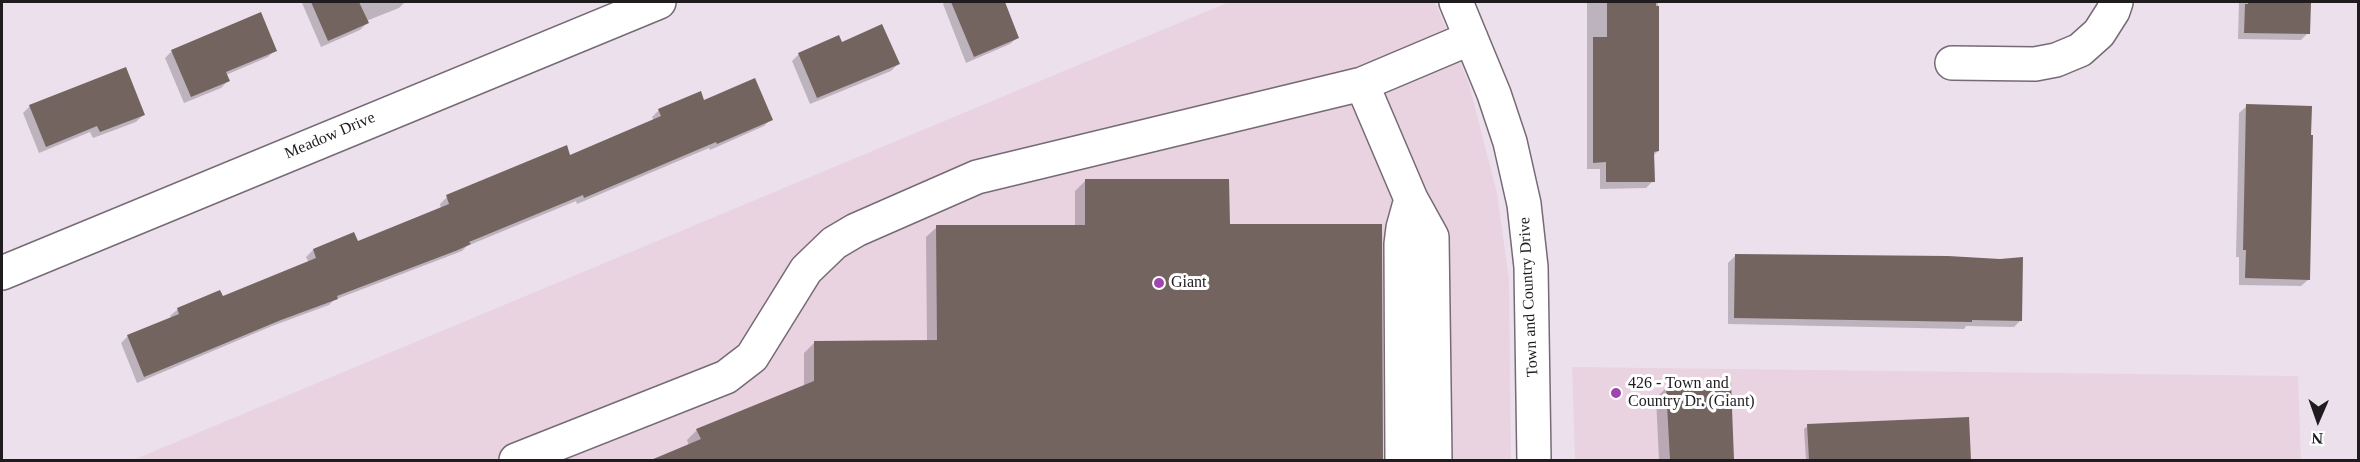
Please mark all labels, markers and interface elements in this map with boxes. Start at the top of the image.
street label: Meadow Drive [282,108,378,164]
street label: Town and Country Drive [1515,217,1543,377]
place label: Giant [1171,273,1207,293]
marker: Giant [1152,276,1166,290]
place label: 426 - Town and Country Dr. (Giant) [1628,374,1755,412]
marker: 426 - Town and Country Dr. (Giant) [1609,386,1623,400]
north arrow [2288,390,2348,450]
text: N [2311,430,2323,447]

